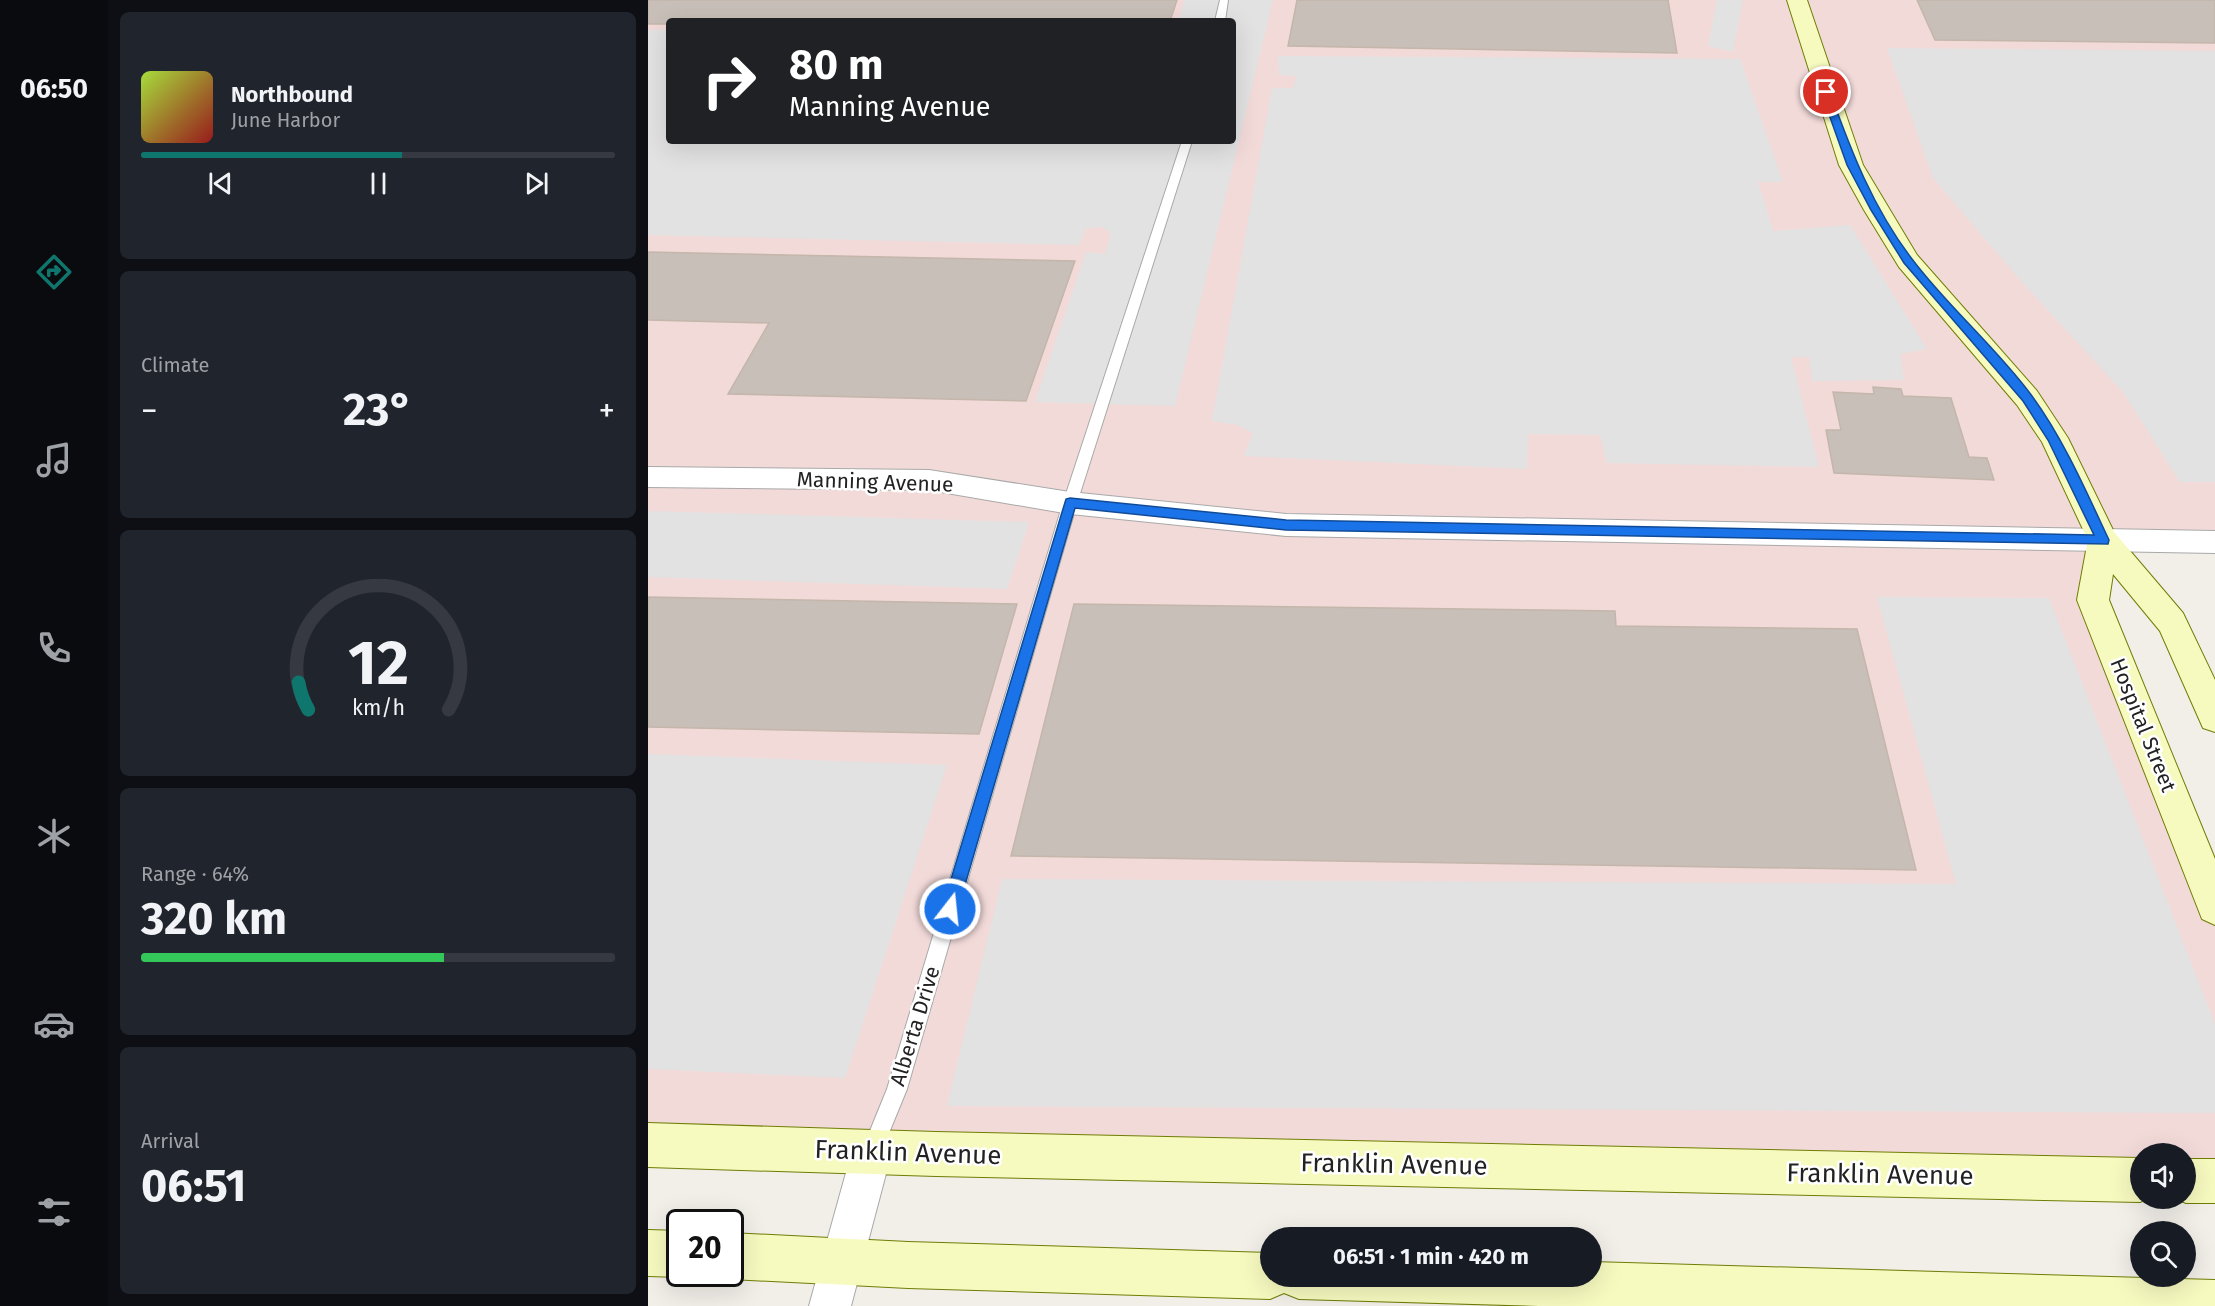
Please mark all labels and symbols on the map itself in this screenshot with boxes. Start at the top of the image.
pin [1800,66,1851,117]
street label: Manning Avenue [796,466,954,498]
street label: Hospital Street [2104,654,2182,796]
position arrow [918,877,982,941]
street label: Alberta Drive [884,963,946,1089]
street label: Franklin Avenue [814,1134,1002,1171]
street label: Franklin Avenue [1300,1147,1488,1182]
street label: Franklin Avenue [1786,1157,1974,1192]
speed limit sign: 20 [666,1209,744,1287]

